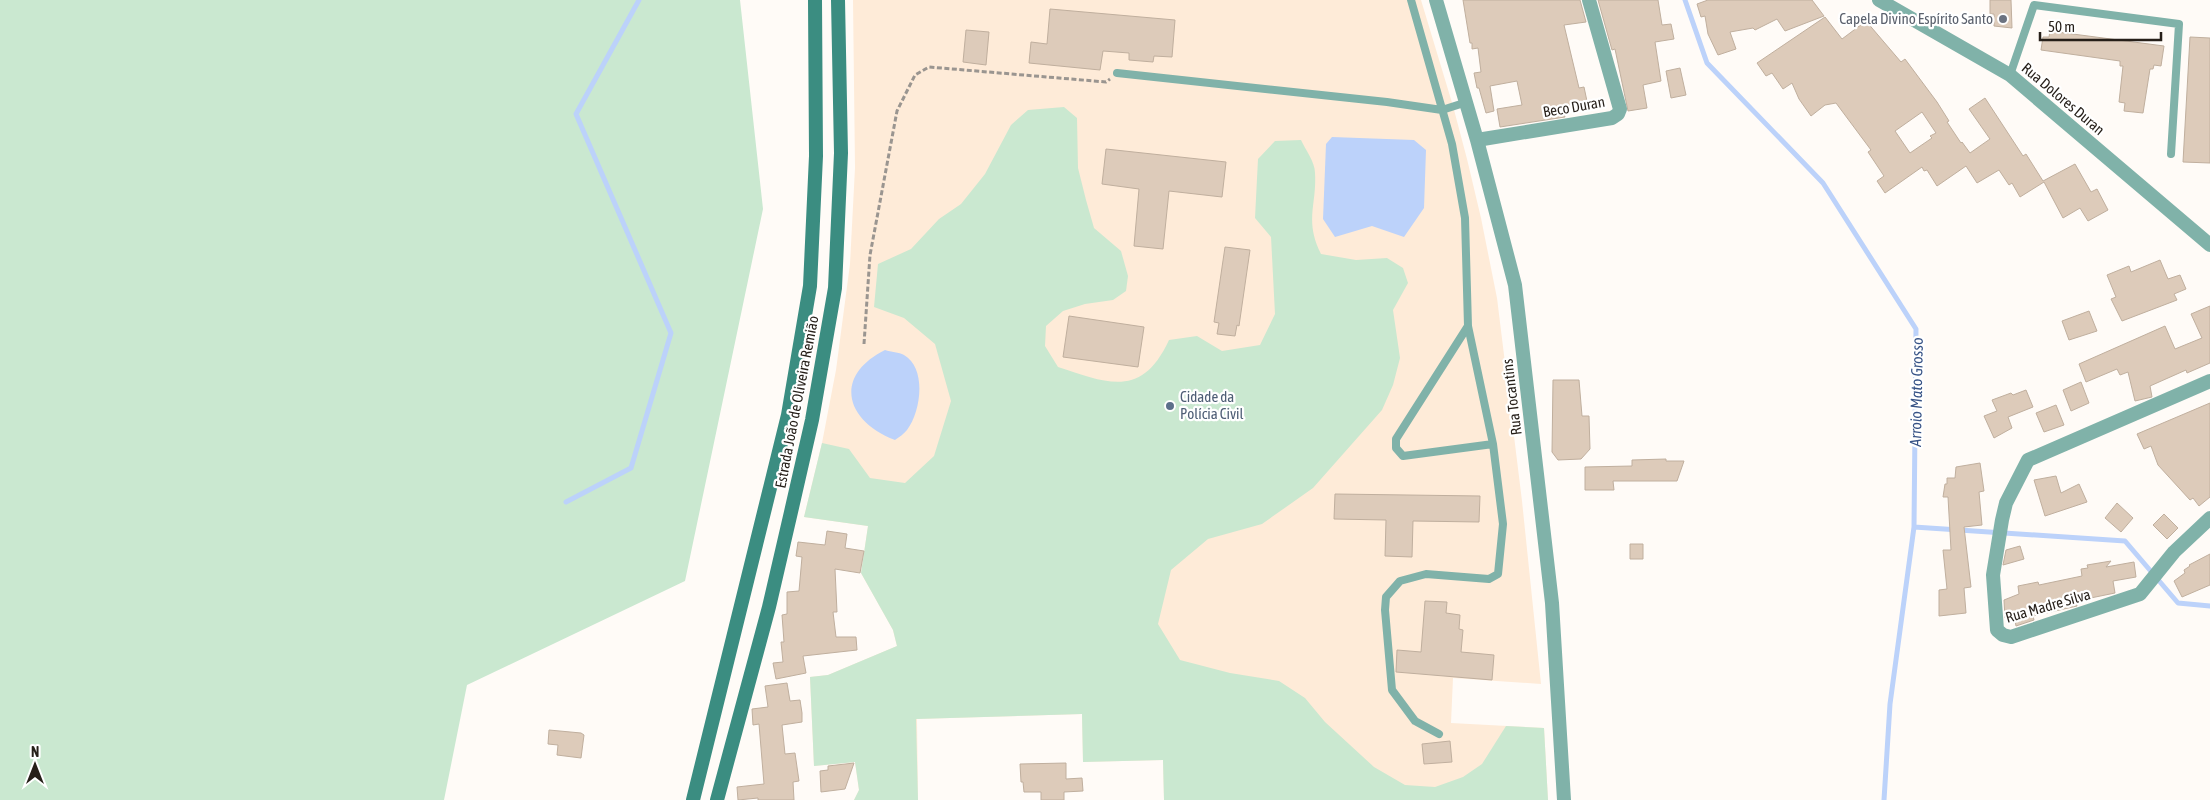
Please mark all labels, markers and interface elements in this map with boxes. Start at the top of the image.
place label: Capela Divino Espírito Santo [1839,10,1993,27]
scale bar [2040,10,2161,42]
marker: Capela Divino Espírito Santo [1997,13,2009,25]
text: 50 m [2048,18,2075,35]
street label: Rua Dolores Duran [2019,59,2108,138]
street label: Beco Duran [1542,93,1606,120]
street label: Estrada João de Oliveira Remião [771,314,822,490]
water label: Arroio Mato Grosso [1906,337,1926,448]
street label: Rua Tocantins [1498,358,1525,436]
place label: Cidade da Polícia Civil [1180,388,1244,422]
marker: Cidade da Polícia Civil [1164,400,1176,412]
street label: Rua Madre Silva [2003,585,2092,626]
north arrow [10,740,60,790]
text: N [31,744,39,760]

